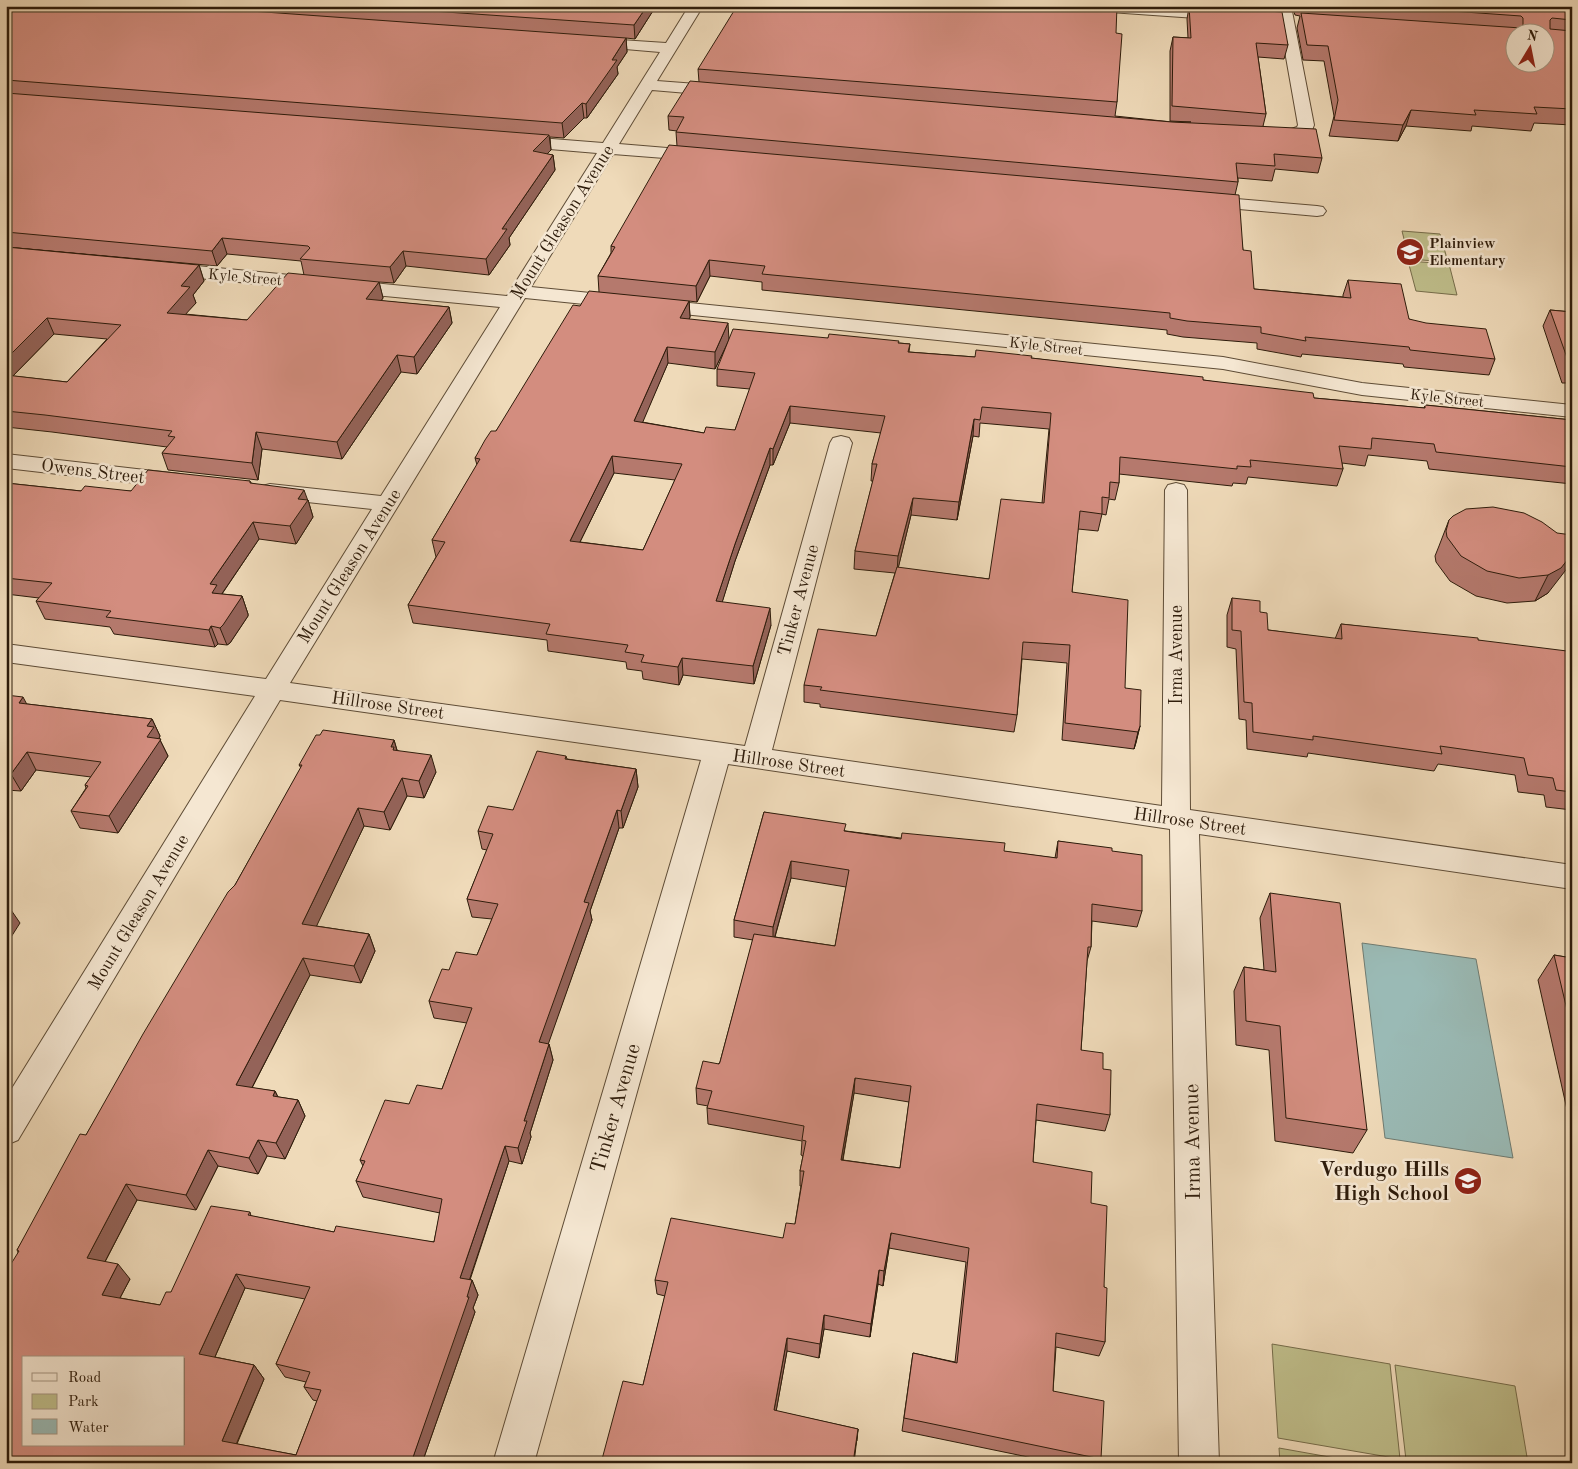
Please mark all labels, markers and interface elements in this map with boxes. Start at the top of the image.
north arrow [1506,22,1556,72]
text: N [1526,28,1539,44]
street label: Mount Gleason Avenue [508,142,618,303]
school or university icon: Plainview Elementary [1395,237,1425,267]
place label: Plainview Elementary [1429,237,1506,269]
street label: Kyle Street [207,268,282,289]
street label: Kyle Street [1008,336,1084,359]
street label: Kyle Street [1409,388,1485,411]
street label: Owens Street [40,457,146,487]
street label: Mount Gleason Avenue [295,486,405,647]
street label: Tinker Avenue [775,543,822,658]
street label: Irma Avenue [1168,605,1186,705]
street label: Hillrose Street [330,689,446,723]
street label: Hillrose Street [731,747,847,781]
street label: Hillrose Street [1132,805,1248,839]
street label: Mount Gleason Avenue [85,831,192,994]
street label: Tinker Avenue [588,1041,645,1176]
street label: Irma Avenue [1182,1084,1205,1200]
place label: Verdugo Hills High School [1319,1160,1449,1205]
school or university icon: Verdugo Hills High School [1453,1166,1483,1196]
legend [22,1356,185,1446]
text: Road [68,1371,102,1386]
text: Park [68,1395,99,1410]
text: Water [68,1421,109,1436]

